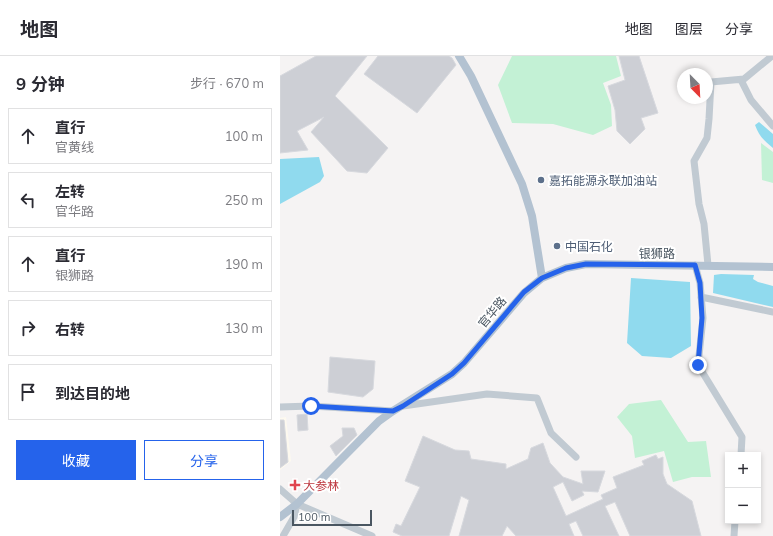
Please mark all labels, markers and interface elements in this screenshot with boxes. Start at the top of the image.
text: 地图 [20,17,58,41]
text: 地图 [625,20,653,38]
text: 图层 [675,20,703,38]
text: 分享 [725,20,753,38]
north arrow [677,68,713,104]
text: 9 分钟 [16,73,65,94]
text: 步行 · 670 m [190,75,264,91]
text: 直行 [55,118,85,137]
icon: ahead [17,125,39,147]
text: 100 m [225,128,263,144]
text: 官黄线 [55,139,94,155]
place label: 嘉拓能源永联加油站 [549,173,657,188]
marker: 嘉拓能源永联加油站 [536,175,546,185]
text: 左转 [55,182,85,201]
icon: left [17,189,39,211]
text: 250 m [225,192,263,208]
text: 官华路 [55,203,94,219]
place label: 中国石化 [565,239,613,254]
marker: 中国石化 [552,241,562,251]
text: 直行 [55,246,85,265]
street label: 银狮路 [639,246,675,261]
icon: ahead [17,253,39,275]
text: 190 m [225,256,263,272]
text: 银狮路 [55,267,94,283]
street label: 官华路 [475,293,509,331]
icon: right [17,317,39,339]
text: 右转 [55,320,85,339]
text: 130 m [225,320,263,336]
route end [689,356,707,374]
icon: arrive [17,381,39,403]
text: 到达目的地 [55,384,130,403]
route start [302,397,320,415]
button: 收藏 [16,440,136,480]
button: 分享 [144,440,264,480]
map controls [725,452,761,524]
button: + [725,452,761,488]
place label: 大参林 [303,478,339,493]
marker: 大参林 [290,480,300,490]
button: − [725,488,761,524]
scale bar [292,508,372,527]
text: 100 m [298,510,330,524]

